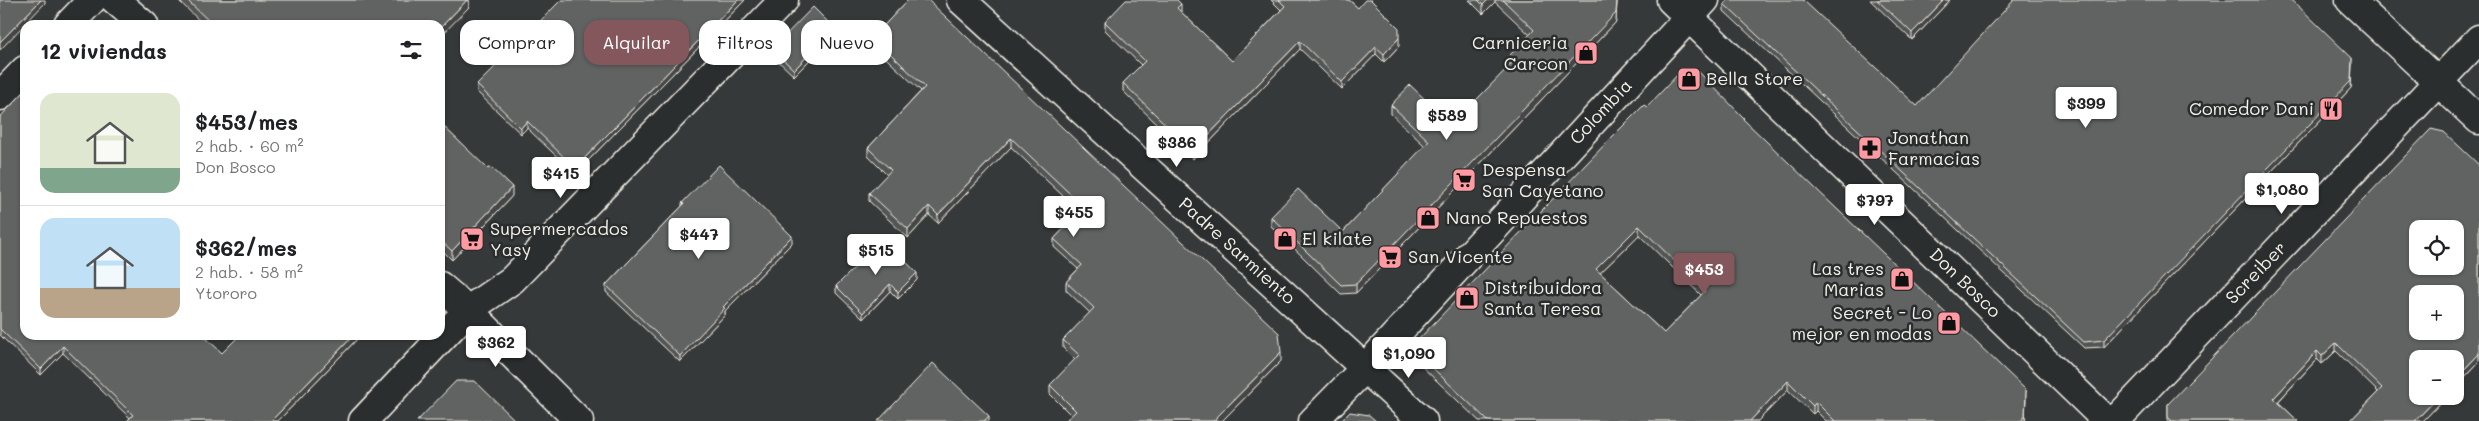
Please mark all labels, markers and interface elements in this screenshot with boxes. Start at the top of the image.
chip: Comprar [460,20,574,65]
chip: Alquilar [584,20,689,65]
chip: Filtros [699,20,791,65]
chip: Nuevo [801,20,892,65]
place label: Carniceria Carcon [1472,30,1568,75]
icon: filters [397,36,425,64]
text: 12 viviendas [40,37,167,64]
shop icon: Carniceria Carcon [1573,40,1599,66]
shop icon: Bella Store [1676,66,1702,92]
place label: Bella Store [1706,66,1803,90]
street label: Colombia [1564,73,1637,149]
pin: $399 [2056,86,2116,129]
text: $399 [2067,92,2105,113]
place label: Comedor Dani [2189,96,2314,120]
restaurant icon: Comedor Dani [2318,96,2344,122]
pin: $589 [1417,98,1477,141]
text: $589 [1428,104,1466,125]
text: $453/mes [195,108,298,135]
icon: home [80,113,140,173]
place label: Jonathan Farmacias [1888,125,1980,170]
pin: $386 [1147,126,1207,168]
text: $386 [1157,131,1197,152]
text: 2 hab. · 60 m² [195,135,304,156]
pharmacy icon: Jonathan Farmacias [1857,135,1883,161]
text: Don Bosco [195,156,276,177]
pin: $415 [531,156,591,199]
place label: Despensa San Cayetano [1482,157,1604,202]
text: $415 [543,162,579,183]
supermarket icon: Despensa San Cayetano [1451,167,1477,193]
pin: $1,080 [2241,172,2323,215]
text: $1,080 [2256,178,2308,199]
pin: $797 [1845,184,1905,226]
text: $797 [1856,189,1894,210]
street label: Padre Sarmiento [1174,191,1301,309]
pin: $455 [1044,196,1104,238]
text: $455 [1055,201,1093,222]
shop icon: Nano Repuestos [1415,205,1441,231]
place label: Nano Repuestos [1446,205,1588,229]
place label: Supermercados Yasy [490,216,628,261]
pin: $447 [669,218,729,260]
map controls [2409,220,2464,405]
button: locate [2409,220,2464,275]
text: $447 [679,223,719,244]
supermarket icon: Supermercados Yasy [459,226,485,252]
shop icon: El kilate [1272,226,1298,252]
place label: El kilate [1302,226,1372,250]
text: $362/mes [195,234,297,261]
pin: $515 [846,234,906,276]
street label: Screiber [2220,236,2291,309]
icon: home [80,238,140,298]
text: $515 [858,239,894,260]
street label: Don Bosco [1925,242,2007,323]
supermarket icon: San Vicente [1377,244,1403,270]
place label: San Vicente [1408,244,1513,268]
pin: $453 [1674,252,1734,295]
place label: Las tres Marias [1812,256,1884,301]
text: $453 [1685,258,1723,279]
text: 2 hab. · 58 m² [195,261,303,282]
shop icon: Las tres Marias [1889,266,1915,292]
place label: Distribuidora Santa Teresa [1484,275,1602,320]
text: Ytororo [195,282,257,303]
shop icon: Distribuidora Santa Teresa [1454,285,1480,311]
button: + [2409,285,2464,340]
place label: Secret - Lo mejor en modas [1792,300,1932,345]
shop icon: Secret - Lo mejor en modas [1936,310,1962,336]
pin: $362 [466,326,526,368]
text: $362 [477,331,515,352]
pin: $1,090 [1368,336,1450,379]
text: $1,090 [1383,342,1435,363]
button: − [2409,350,2464,405]

